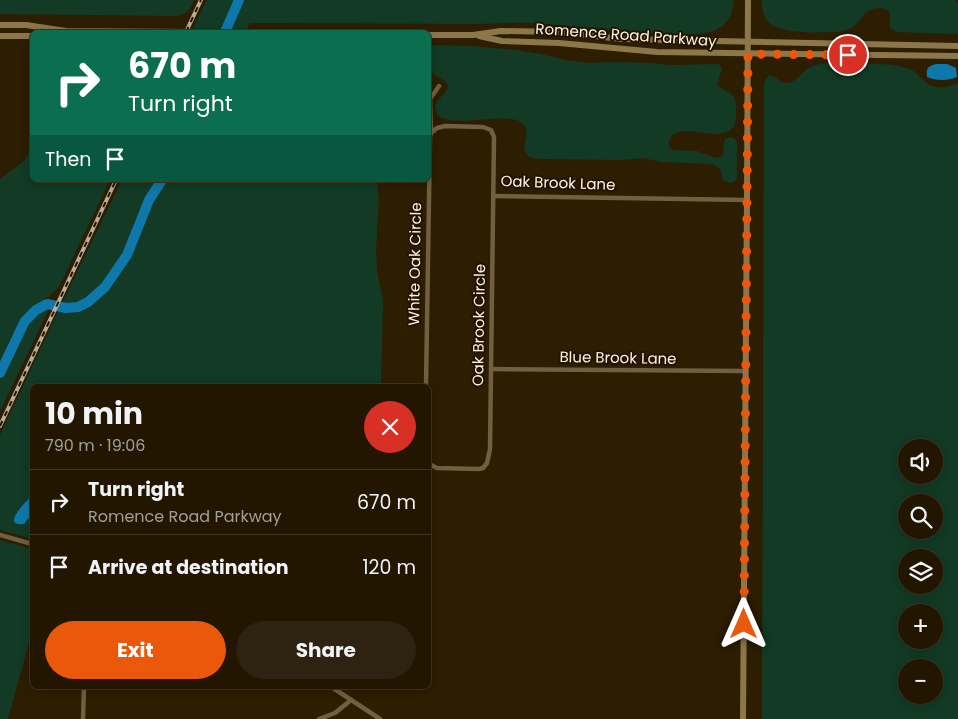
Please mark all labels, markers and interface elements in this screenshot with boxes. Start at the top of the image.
street label: Romence Road Parkway [535,18,718,51]
pin [827,34,869,76]
text: 670 m [128,41,236,90]
icon: arrive [834,41,862,69]
icon: right [45,50,110,115]
text: Turn right [128,88,233,119]
icon: arrive [101,145,129,173]
text: Then [45,146,91,173]
street label: Oak Brook Lane [500,170,616,195]
street label: White Oak Circle [403,202,426,326]
street label: Oak Brook Circle [467,264,490,386]
street label: Blue Brook Lane [559,346,677,369]
text: 10 min [45,392,143,435]
button: close [364,401,416,453]
text: 790 m · 19:06 [45,434,145,457]
map controls [898,439,943,704]
button: sound [898,439,943,484]
text: Turn right [88,476,184,503]
icon: right [45,488,73,516]
text: 670 m [357,489,416,516]
button: search [898,494,943,539]
text: Romence Road Parkway [88,505,282,528]
button: layers [898,549,943,594]
icon: arrive [45,553,73,581]
text: Arrive at destination [88,554,289,581]
text: 120 m [362,554,416,581]
position arrow [717,597,769,649]
button: + [898,604,943,649]
button: Exit [45,621,226,679]
button: Share [236,621,416,679]
button: − [898,659,943,704]

